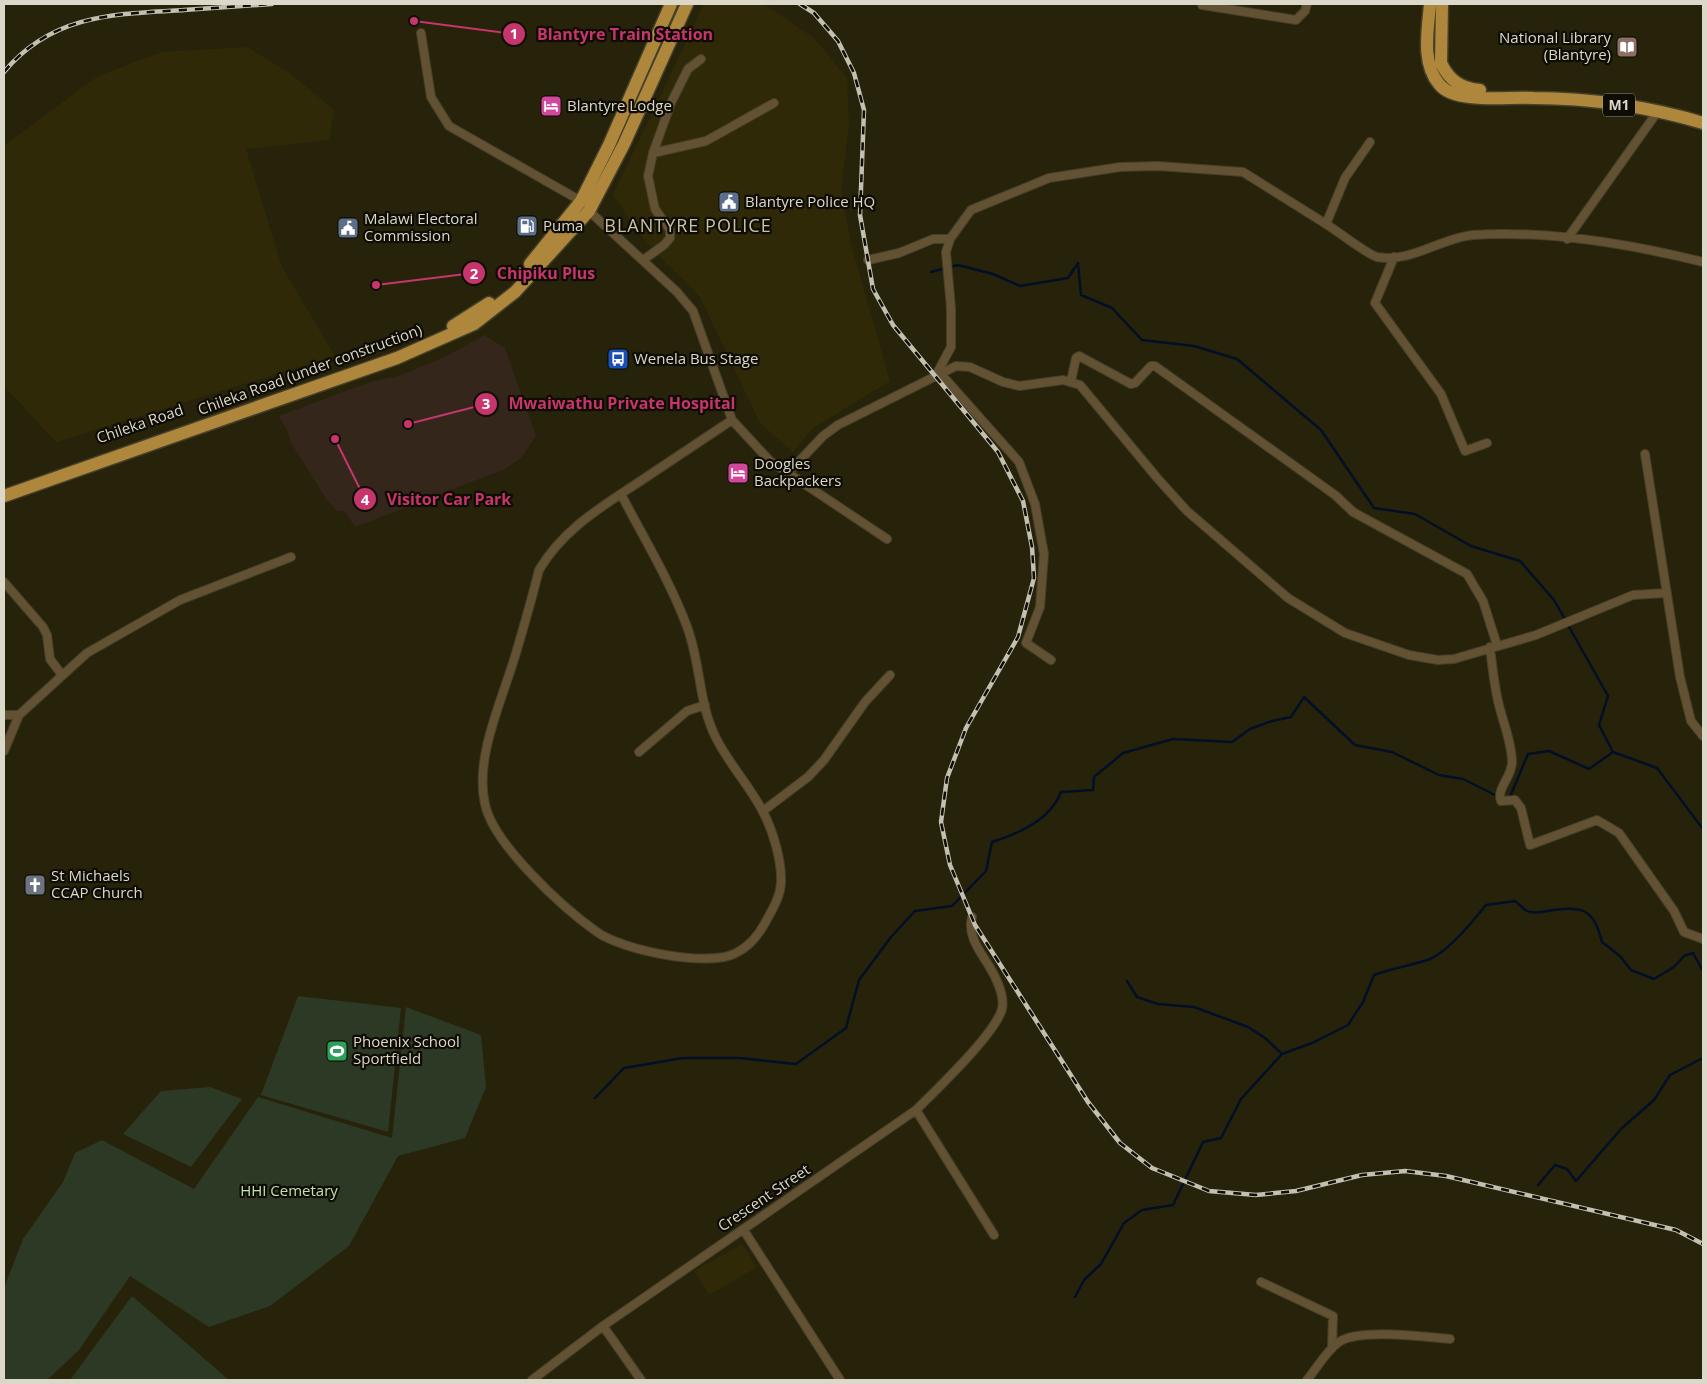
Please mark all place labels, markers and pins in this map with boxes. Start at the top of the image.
callout: Blantyre Train Station [502,19,723,50]
place label: National Library (Blantyre) [1499,27,1611,64]
library icon: National Library (Blantyre) [1615,35,1639,59]
hotel icon: Blantyre Lodge [539,94,563,118]
place label: Blantyre Lodge [567,95,672,115]
public building icon: Blantyre Police HQ [717,190,741,214]
place label: Blantyre Police HQ [745,191,875,211]
place label: Malawi Electoral Commission [364,208,478,245]
fuel station icon: Puma [515,214,539,238]
place label: Puma [543,215,583,235]
public building icon: Malawi Electoral Commission [336,216,360,240]
callout: Chipiku Plus [462,258,605,289]
bus stop icon: Wenela Bus Stage [606,347,630,371]
place label: Wenela Bus Stage [634,348,758,368]
callout: Mwaiwathu Private Hospital [473,388,745,419]
place label: Doogles Backpackers [754,453,841,490]
hotel icon: Doogles Backpackers [726,461,750,485]
callout: Visitor Car Park [352,484,522,515]
place label: St Michaels CCAP Church [51,865,143,902]
church icon: St Michaels CCAP Church [23,873,47,897]
place label: Phoenix School Sportfield [353,1031,460,1068]
sports icon: Phoenix School Sportfield [325,1039,349,1063]

